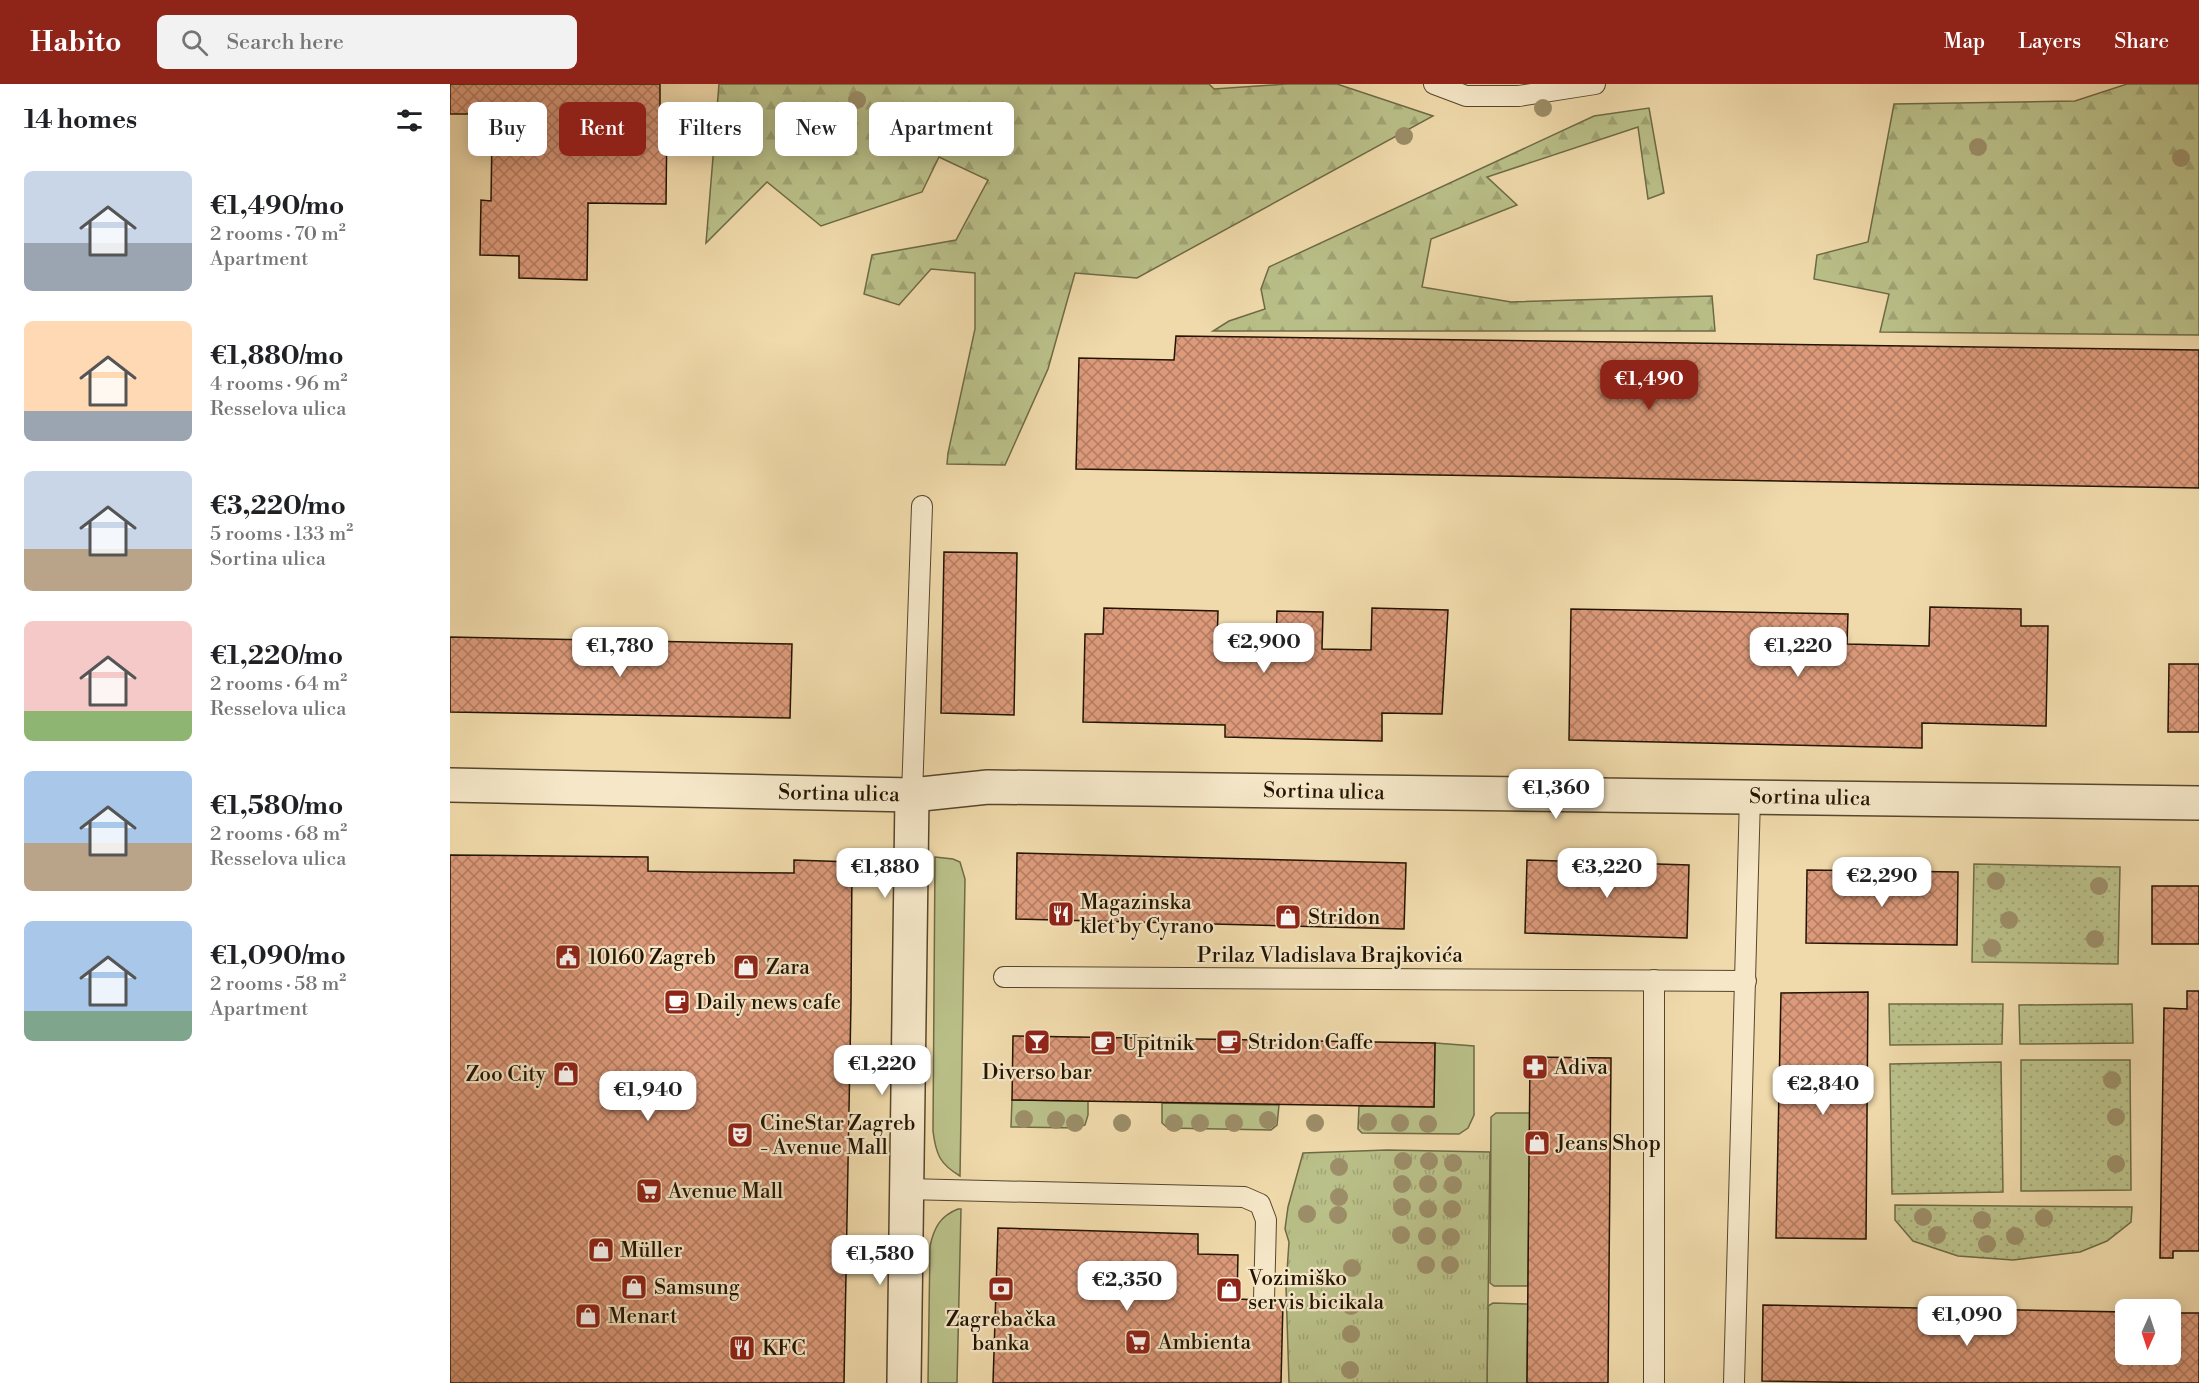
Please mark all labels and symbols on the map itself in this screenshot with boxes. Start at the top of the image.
pin: €1,490 [1600,360,1698,411]
pin: €2,900 [1215,623,1313,674]
pin: €1,780 [571,627,669,678]
pin: €1,220 [1749,627,1847,678]
pin: €1,360 [1507,769,1605,820]
street label: Sortina ulica [1263,778,1385,806]
street label: Sortina ulica [778,780,900,808]
street label: Sortina ulica [1749,784,1871,812]
pin: €1,880 [836,848,934,899]
pin: €3,220 [1558,848,1656,899]
pin: €2,290 [1833,857,1931,908]
place label: Magazinska klet by Cyrano [1080,890,1214,940]
restaurant icon: Magazinska klet by Cyrano [1046,899,1076,929]
shop icon: Stridon [1273,902,1303,932]
place label: Stridon [1308,905,1381,931]
public building icon: 10160 Zagreb [553,942,583,972]
street label: Prilaz Vladislava Brajkovića [1197,943,1463,969]
place label: 10160 Zagreb [588,945,716,971]
shop icon: Zara [731,952,761,982]
place label: Zara [766,955,810,981]
cafe icon: Daily news cafe [662,987,692,1017]
place label: Daily news cafe [696,990,841,1016]
bar icon: Diverso bar [1022,1027,1052,1057]
cafe icon: Stridon Caffe [1214,1027,1244,1057]
cafe icon: Upitnik [1088,1028,1118,1058]
place label: Stridon Caffe [1248,1030,1373,1056]
place label: Upitnik [1122,1031,1195,1057]
pin: €1,220 [833,1045,931,1096]
pharmacy icon: Adiva [1520,1052,1550,1082]
place label: Adiva [1553,1055,1608,1081]
shop icon: Zoo City [551,1059,581,1089]
place label: Diverso bar [982,1060,1092,1086]
place label: Zoo City [466,1062,547,1088]
pin: €2,840 [1774,1065,1872,1116]
pin: €1,940 [599,1071,697,1122]
place label: CineStar Zagreb - Avenue Mall [760,1111,915,1161]
theatre icon: CineStar Zagreb - Avenue Mall [725,1120,755,1150]
shop icon: Jeans Shop [1522,1128,1552,1158]
place label: Jeans Shop [1555,1131,1661,1157]
supermarket icon: Avenue Mall [634,1176,664,1206]
place label: Avenue Mall [667,1179,783,1205]
shop icon: Müller [586,1235,616,1265]
pin: €1,580 [831,1235,929,1286]
place label: Müller [620,1238,683,1264]
pin: €2,350 [1078,1261,1176,1312]
place label: Vozimiško servis bicikala [1247,1266,1385,1316]
shop icon: Samsung [619,1272,649,1302]
bank icon: Zagrebačka banka [986,1274,1016,1304]
place label: Samsung [654,1275,740,1301]
shop icon: Vozimiško servis bicikala [1214,1275,1244,1305]
pin: €1,090 [1918,1296,2016,1347]
north arrow [2115,1299,2181,1365]
shop icon: Menart [573,1301,603,1331]
place label: Menart [608,1304,678,1330]
place label: Zagrebačka banka [946,1307,1057,1357]
supermarket icon: Ambienta [1123,1327,1153,1357]
place label: Ambienta [1157,1330,1252,1356]
restaurant icon: KFC [727,1333,757,1363]
place label: KFC [762,1336,806,1362]

